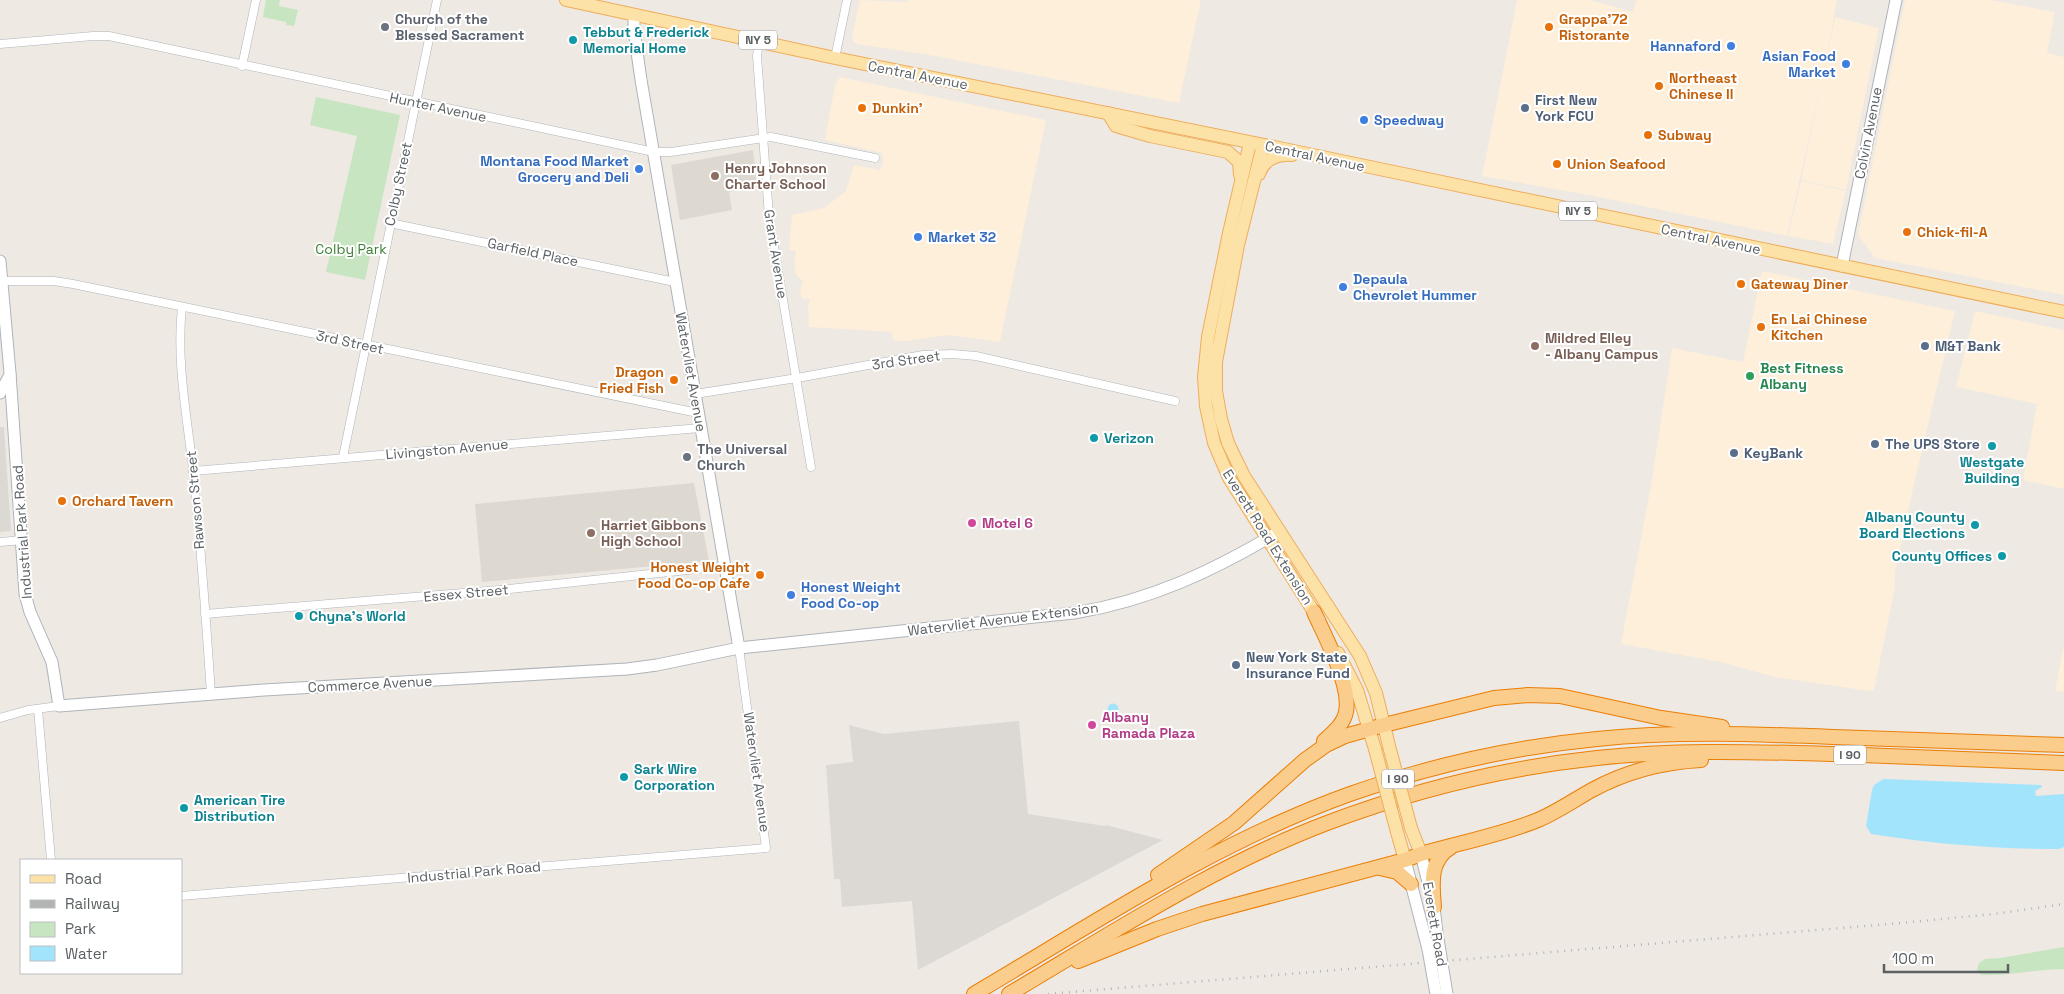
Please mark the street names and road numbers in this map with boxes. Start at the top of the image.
road number: NY 5 [739,30,777,50]
street label: Central Avenue [866,56,970,94]
street label: Colvin Avenue [1850,85,1886,181]
street label: Hunter Avenue [388,88,488,126]
street label: Central Avenue [1263,137,1367,175]
street label: Colby Street [380,141,416,227]
road number: NY 5 [1559,202,1597,220]
street label: Grant Avenue [760,208,792,300]
street label: Central Avenue [1659,220,1763,258]
street label: Garfield Place [486,234,580,270]
street label: Watervliet Avenue [672,311,710,433]
street label: 3rd Street [314,326,386,358]
street label: 3rd Street [871,346,941,374]
street label: Livingston Avenue [385,435,509,463]
street label: Rawson Street [182,450,208,550]
street label: Industrial Park Road [8,464,36,600]
street label: Everett Road Extension [1219,466,1317,608]
street label: Essex Street [423,580,509,606]
street label: Watervliet Avenue Extension [907,598,1099,640]
street label: Commerce Avenue [307,672,433,696]
street label: Watervliet Avenue [740,711,774,833]
road number: I 90 [1834,746,1866,764]
road number: I 90 [1382,770,1414,789]
street label: Industrial Park Road [406,857,542,887]
street label: Everett Road [1419,880,1451,968]

